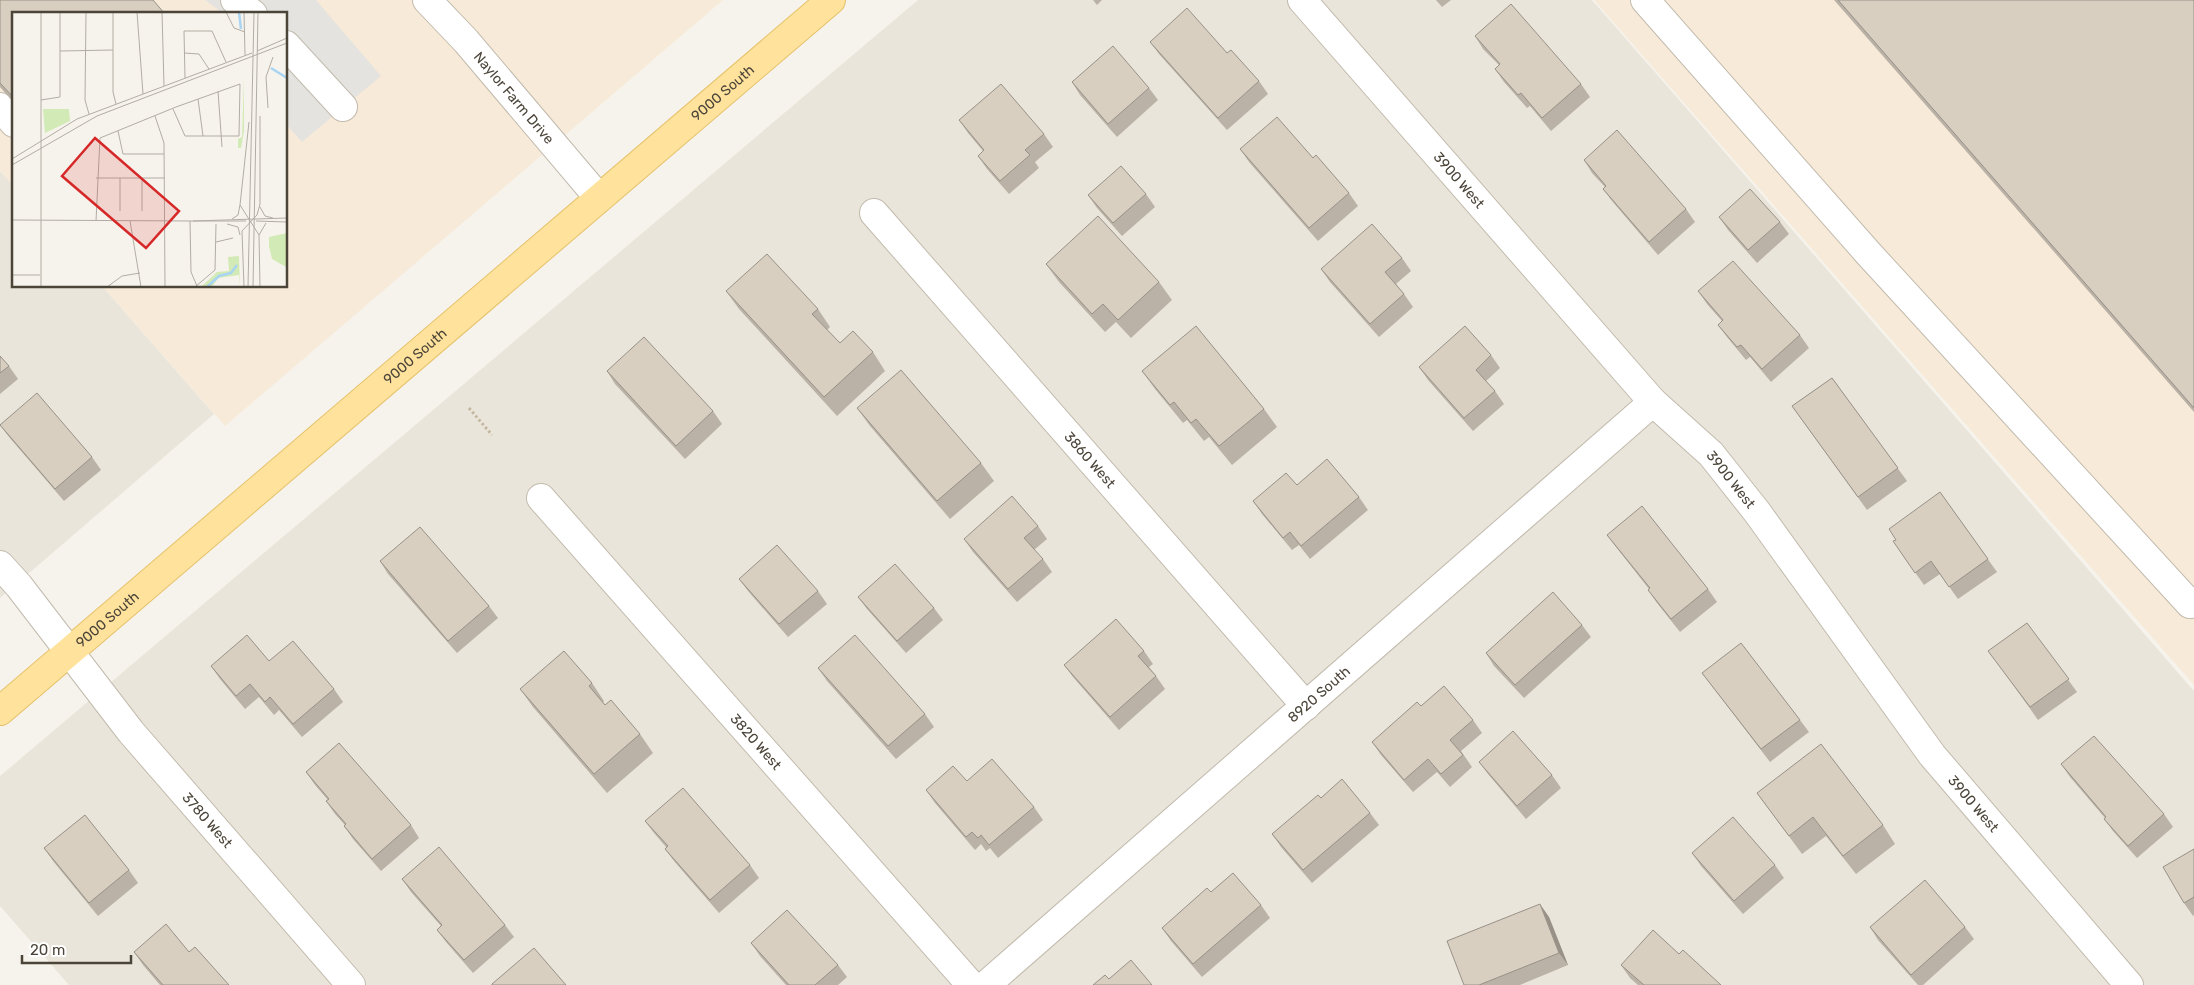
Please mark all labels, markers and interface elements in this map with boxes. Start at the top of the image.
inset map [12,12,288,288]
street label: Naylor Farm Drive [470,48,558,147]
street label: 9000 South [688,61,758,124]
street label: 3900 West [1430,148,1489,212]
street label: 9000 South [380,324,450,388]
street label: 3860 West [1061,428,1120,492]
street label: 3900 West [1703,447,1760,512]
street label: 9000 South [72,588,142,651]
street label: 8920 South [1284,662,1353,726]
street label: 3820 West [727,710,786,774]
street label: 3900 West [1945,772,2003,836]
street label: 3780 West [179,789,237,852]
scale bar [22,932,131,964]
text: 20 m [30,941,65,959]

